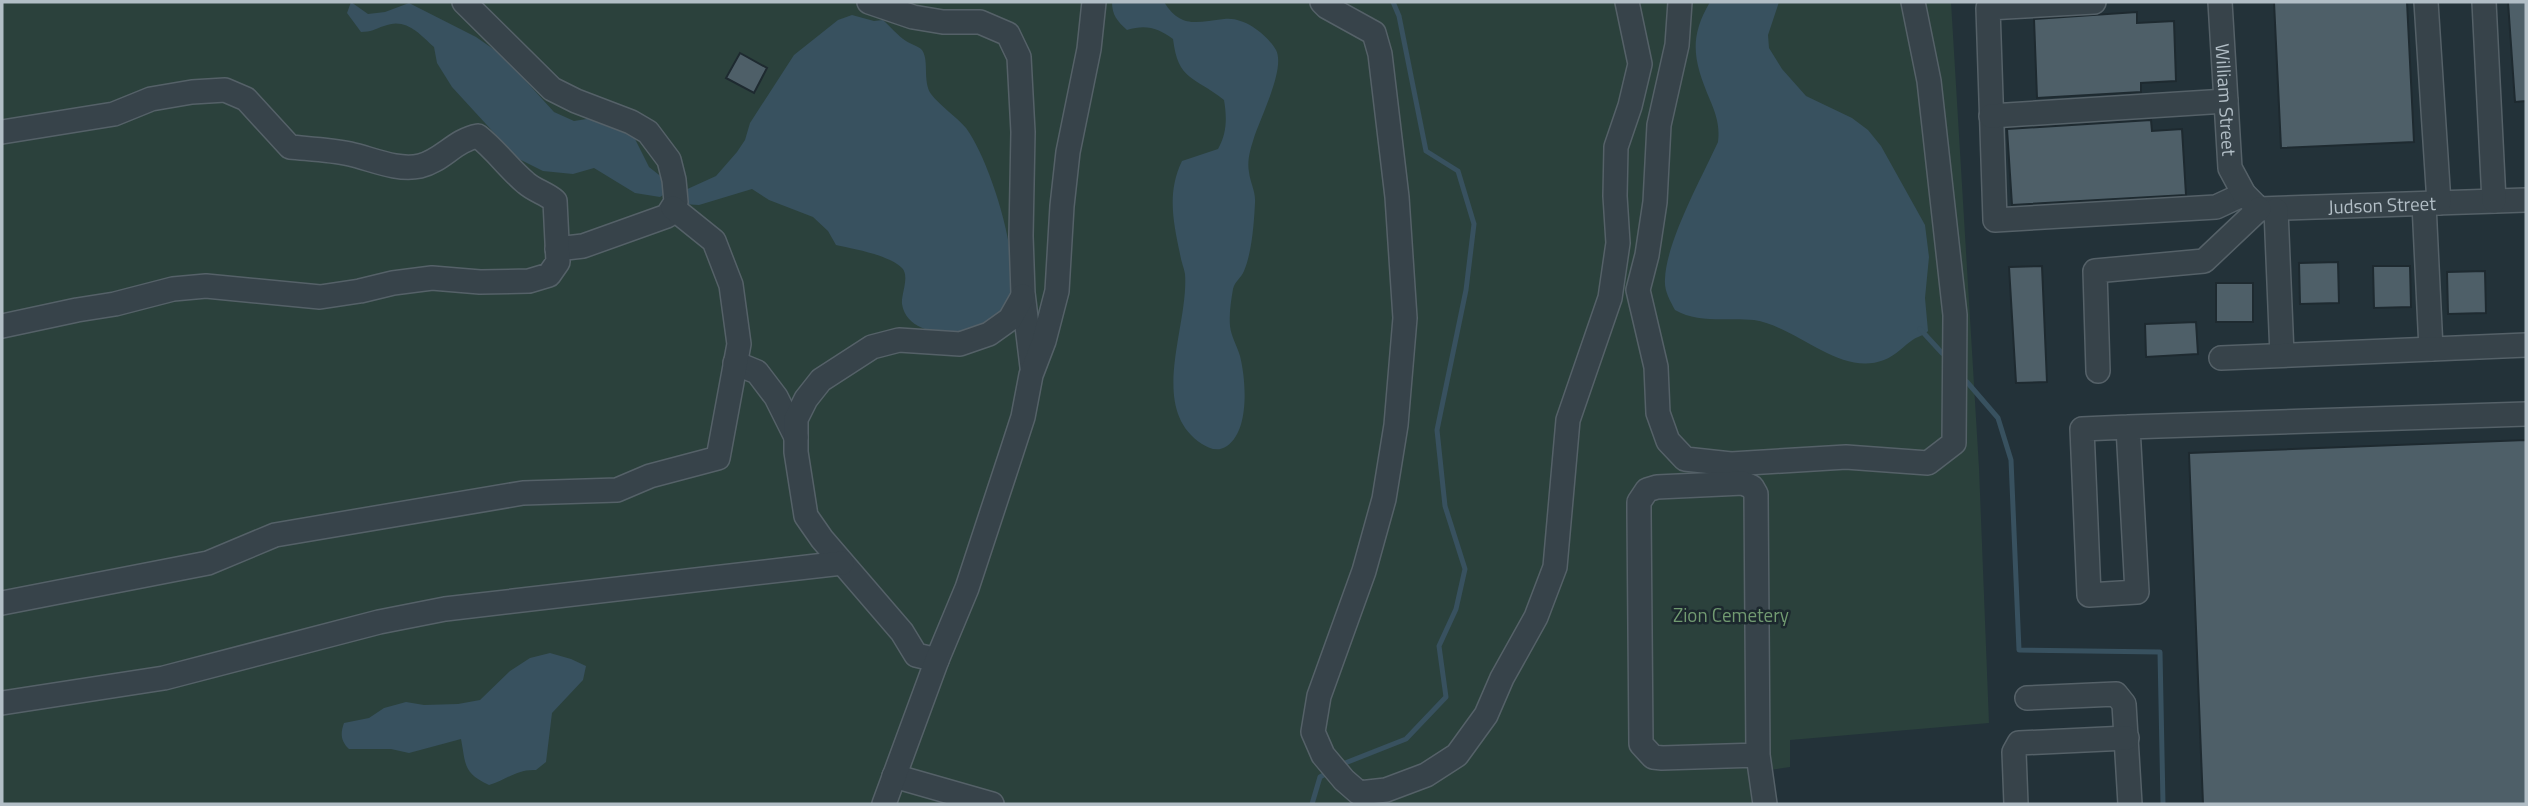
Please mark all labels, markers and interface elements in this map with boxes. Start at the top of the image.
street label: William Street [2209,43,2244,157]
street label: Judson Street [2327,188,2437,221]
park label: Zion Cemetery [1673,600,1789,629]

